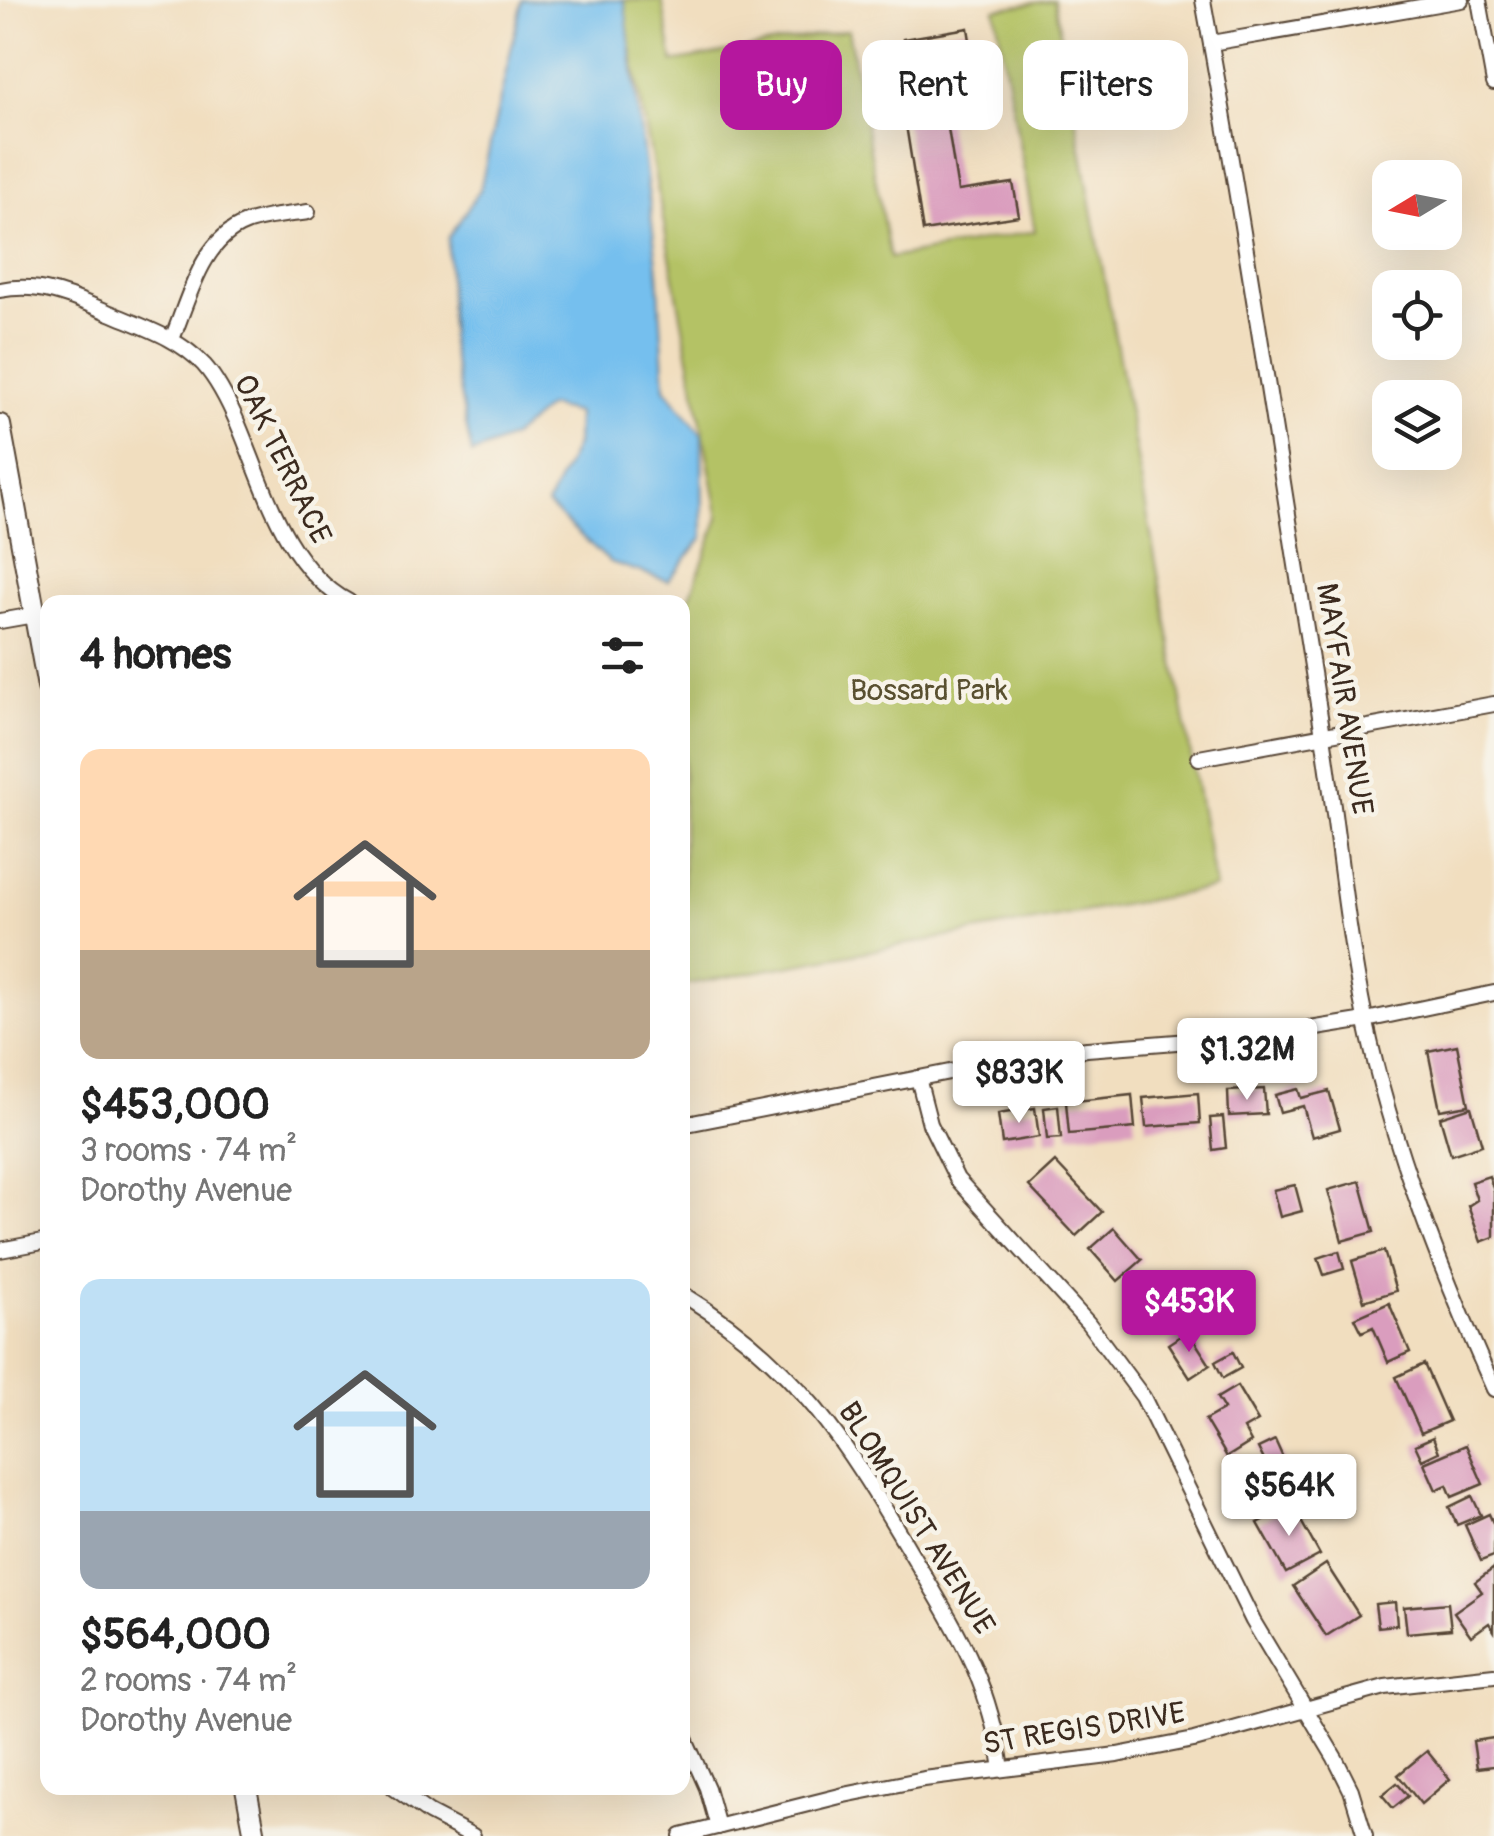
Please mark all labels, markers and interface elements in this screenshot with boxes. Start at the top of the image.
chip: Buy [720,40,842,130]
chip: Rent [862,40,1003,130]
chip: Filters [1023,40,1188,130]
north arrow [1372,160,1462,250]
map controls [1372,160,1462,470]
button: locate [1372,270,1462,360]
street label: OAK TERRACE [226,369,339,550]
button: layers [1372,380,1462,470]
street label: MAYFAIR AVENUE [1308,581,1381,817]
icon: filters [595,628,650,683]
text: 4 homes [80,629,231,681]
park label: Bossard Park [850,672,1008,709]
icon: home [275,814,455,994]
pin: $1.32M [1166,1018,1328,1103]
text: $1.32M [1199,1030,1295,1070]
pin: $833K [949,1041,1089,1126]
text: $833K [975,1053,1063,1093]
text: $453,000 [80,1079,270,1131]
text: 3 rooms · 74 m² [80,1131,297,1171]
text: Dorothy Avenue [80,1171,292,1211]
pin: $453K [1119,1270,1259,1355]
text: $453K [1144,1282,1234,1322]
icon: home [275,1344,455,1524]
street label: BLOMQUIST AVENUE [830,1395,1003,1641]
pin: $564K [1219,1454,1359,1539]
text: $564K [1243,1466,1335,1506]
text: $564,000 [80,1609,271,1661]
text: 2 rooms · 74 m² [80,1661,297,1701]
street label: ST REGIS DRIVE [980,1694,1188,1763]
text: Dorothy Avenue [80,1701,292,1741]

